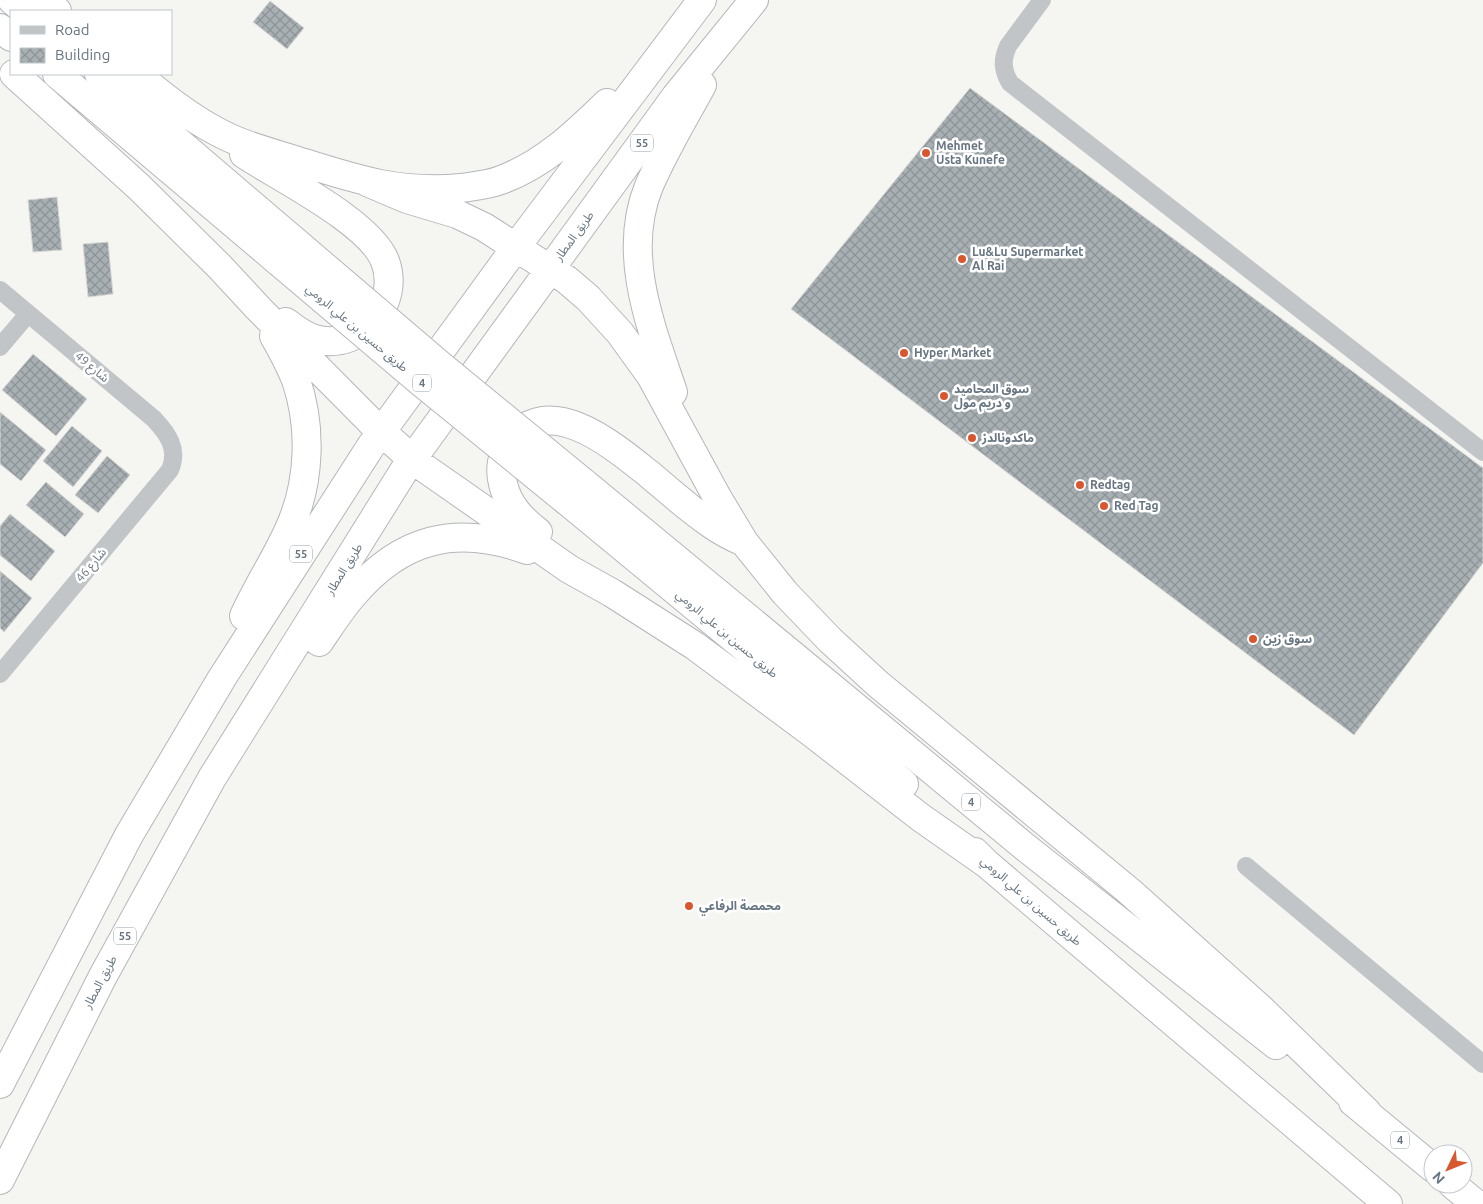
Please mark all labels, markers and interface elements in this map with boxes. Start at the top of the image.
legend [10,10,172,75]
text: Road [55,21,90,38]
text: Building [55,46,110,63]
road number: 55 [631,134,653,152]
place label: Mehmet Usta Kunefe [936,139,1005,166]
marker: Mehmet Usta Kunefe [920,147,932,159]
street label: طريق المطار [551,208,597,265]
place label: Lu&Lu Supermarket Al Rai [972,245,1084,272]
marker: Lu&Lu Supermarket Al Rai [956,253,968,265]
street label: طريق حسين بن علي الرومي [301,281,411,377]
place label: Hyper Market [914,346,992,359]
marker: Hyper Market [898,347,910,359]
street label: شارع 49 [71,349,112,387]
road number: 4 [413,374,431,392]
place label: سوق المحاميد و دريم مول [954,382,1029,412]
marker: سوق المحاميد و دريم مول [938,390,950,402]
place label: ماكدونالدز [981,431,1034,445]
marker: ماكدونالدز [966,432,978,444]
place label: Redtag [1090,478,1130,491]
marker: Redtag [1074,479,1086,491]
place label: Red Tag [1114,499,1159,512]
marker: Red Tag [1098,500,1110,512]
street label: طريق المطار [322,541,366,599]
street label: شارع 46 [73,545,111,586]
road number: 55 [290,546,312,562]
street label: طريق حسين بن علي الرومي [671,587,781,683]
place label: سوق زين [1263,632,1312,646]
marker: سوق زين [1247,633,1259,645]
road number: 4 [962,794,980,810]
street label: طريق حسين بن علي الرومي [976,853,1084,951]
place label: محمصة الرفاعي [699,899,781,916]
marker: محمصة الرفاعي [683,900,695,912]
road number: 55 [114,928,136,944]
street label: طريق المطار [80,953,121,1012]
road number: 4 [1391,1132,1409,1148]
north arrow [1423,1144,1473,1194]
text: N [1429,1169,1448,1187]

